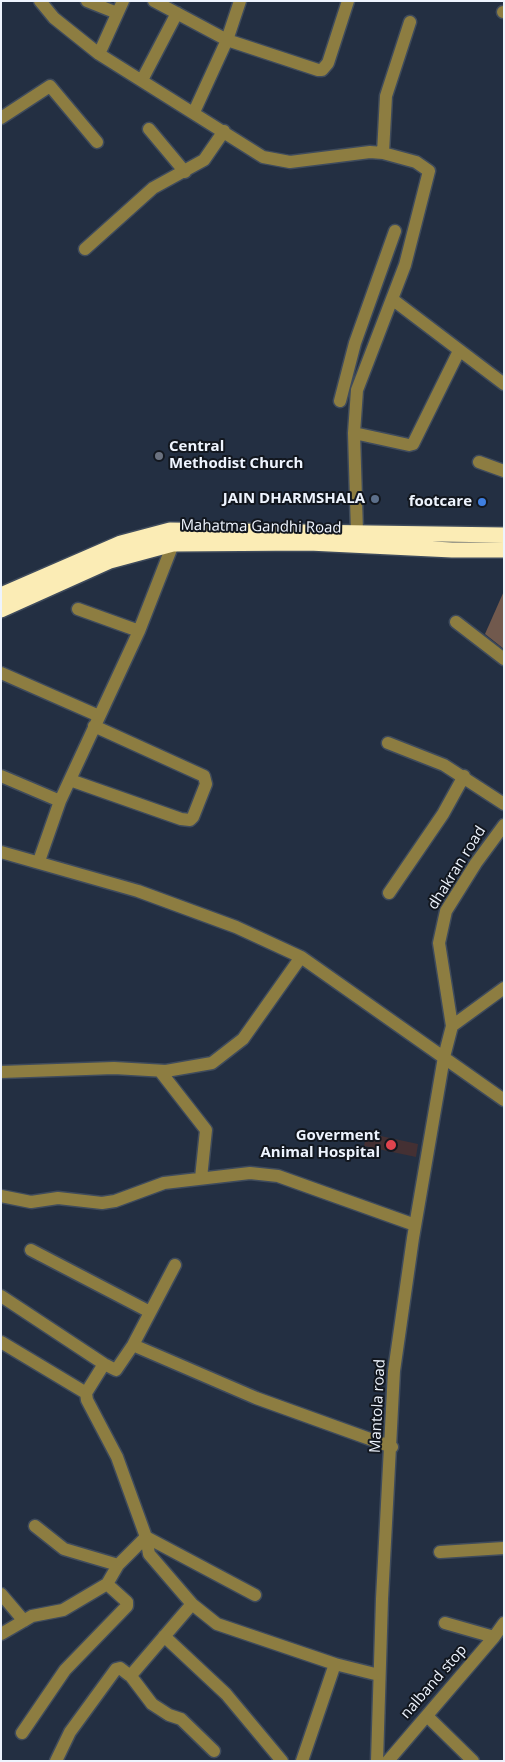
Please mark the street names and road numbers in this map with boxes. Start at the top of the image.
street label: Mahatma Gandhi Road [180,517,342,537]
street label: dhakran road [424,823,490,913]
street label: Mantola road [367,1359,389,1453]
street label: nalband stop [397,1641,471,1723]

